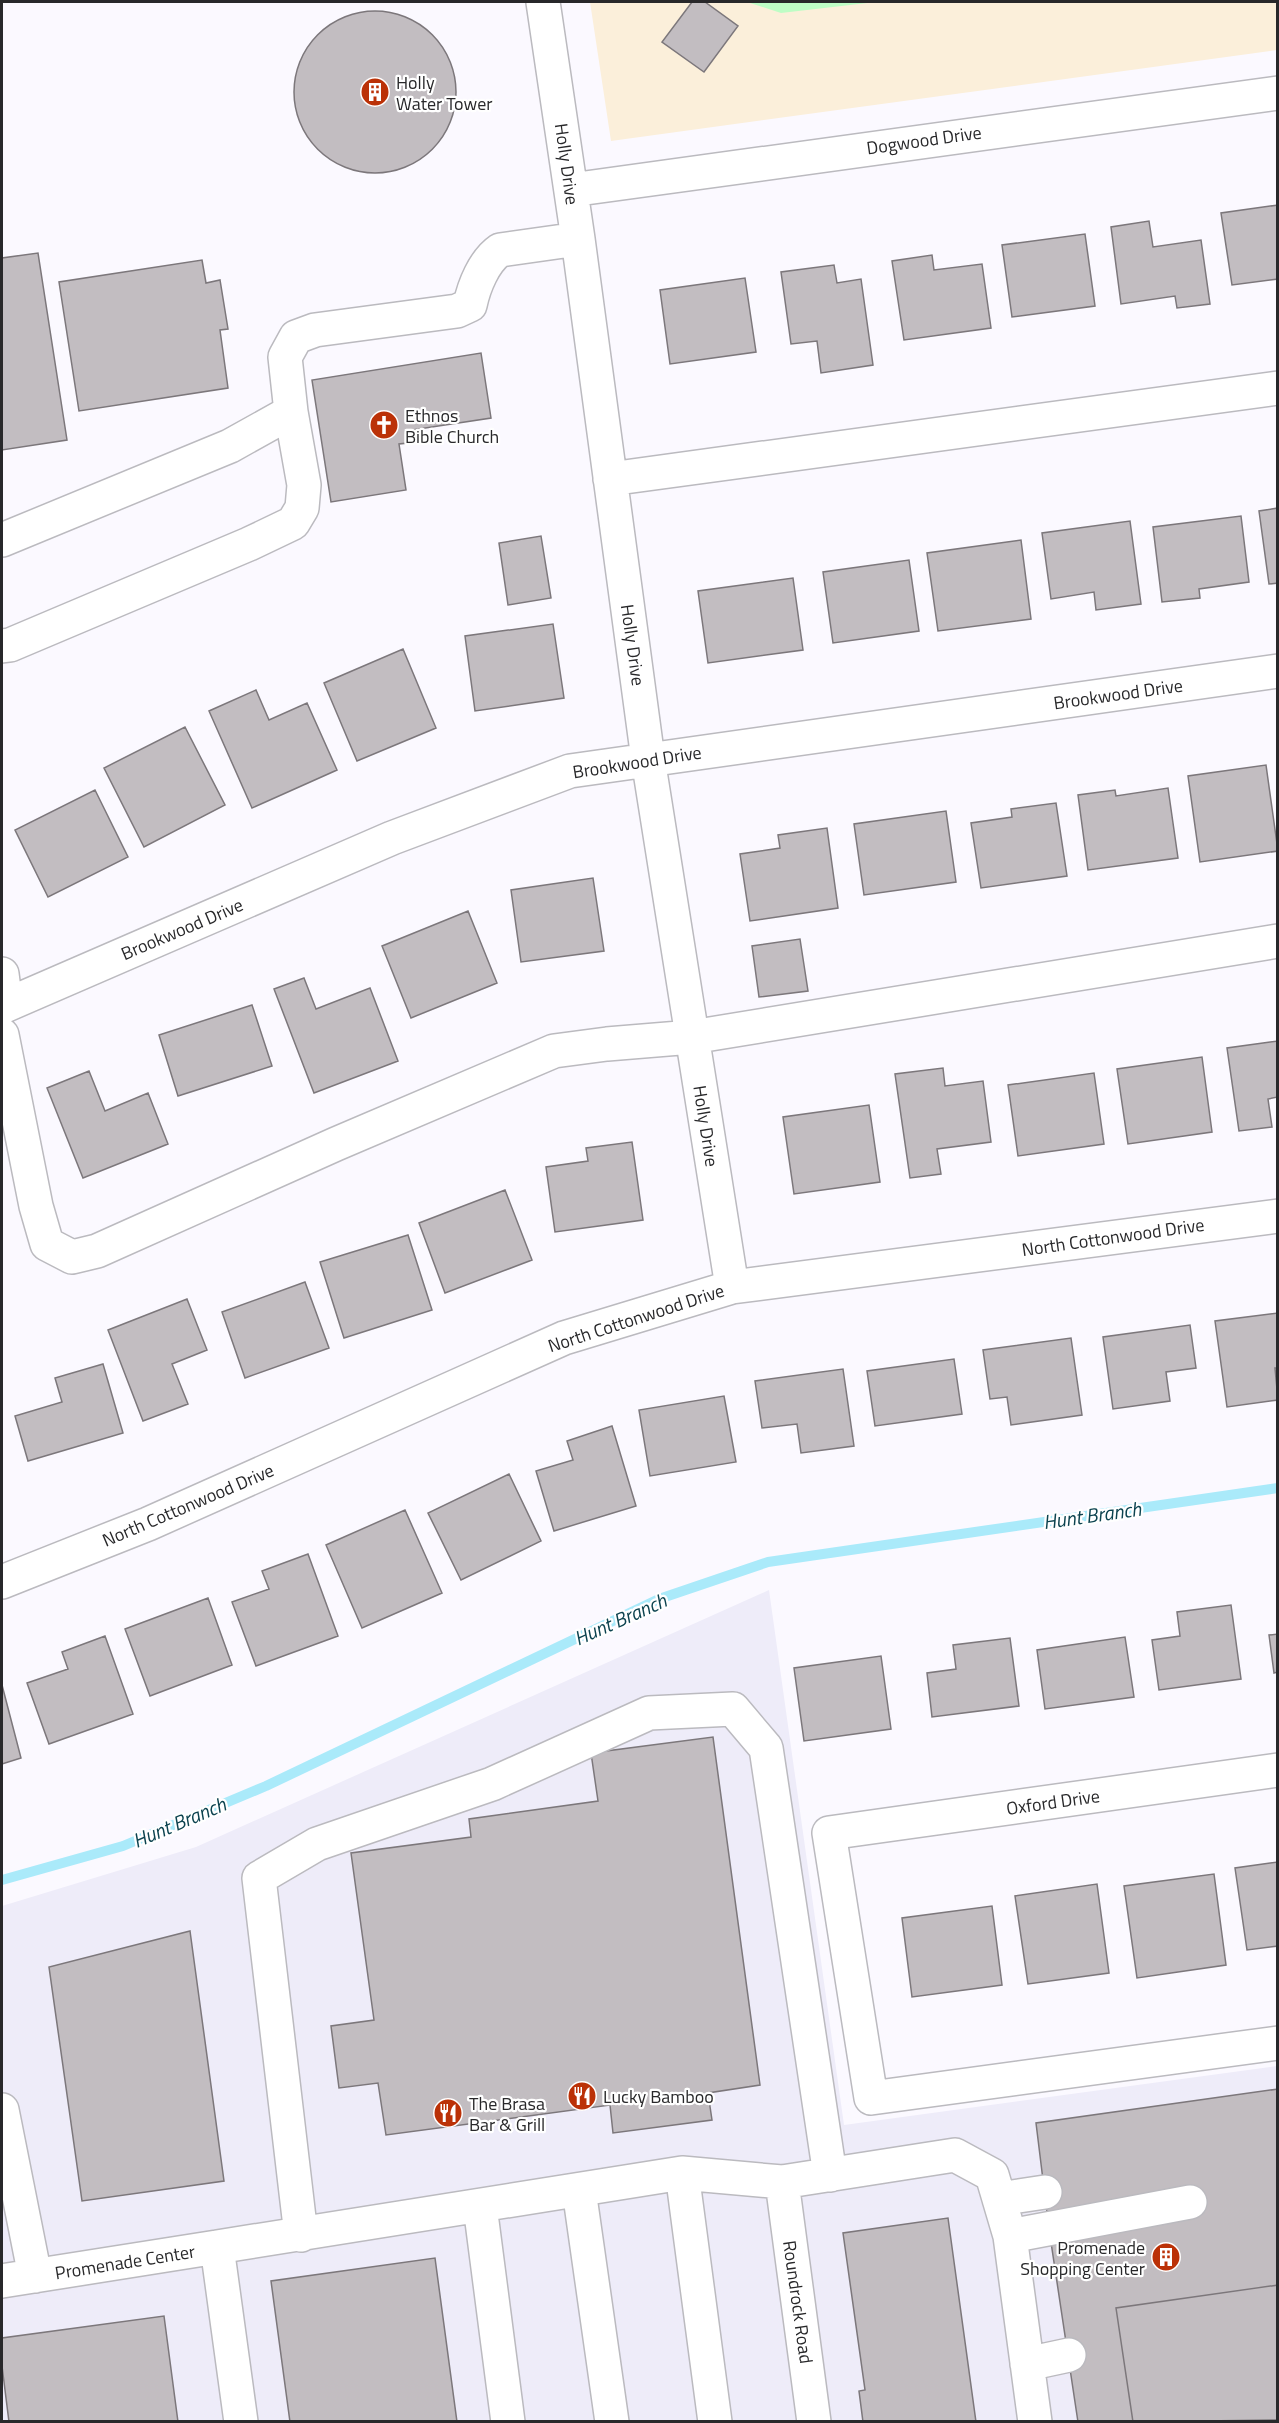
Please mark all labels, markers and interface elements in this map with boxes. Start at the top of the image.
place label: Holly Water Tower [396,69,492,117]
building icon: Holly Water Tower [359,76,391,108]
street label: Dogwood Drive [865,119,983,161]
street label: Holly Drive [548,122,586,206]
place label: Ethnos Bible Church [405,402,499,450]
church icon: Ethnos Bible Church [368,409,400,441]
street label: Holly Drive [614,603,652,687]
street label: Brookwood Drive [1052,672,1184,716]
street label: Brookwood Drive [571,738,703,786]
street label: Brookwood Drive [117,891,247,967]
street label: Holly Drive [686,1083,726,1169]
street label: North Cottonwood Drive [1020,1211,1206,1263]
street label: North Cottonwood Drive [544,1277,728,1359]
street label: North Cottonwood Drive [98,1457,278,1553]
water label: Hunt Branch [1041,1493,1144,1537]
water label: Hunt Branch [569,1584,672,1653]
street label: Oxford Drive [1004,1782,1102,1822]
water label: Hunt Branch [128,1788,231,1856]
restaurant icon: Lucky Bamboo [566,2080,598,2112]
place label: Lucky Bamboo [603,2083,714,2110]
place label: The Brasa Bar & Grill [469,2090,545,2138]
restaurant icon: The Brasa Bar & Grill [432,2097,464,2129]
place label: Promenade Shopping Center [1020,2234,1145,2282]
street label: Promenade Center [53,2238,197,2286]
street label: Roundrock Road [776,2239,820,2365]
building icon: Promenade Shopping Center [1150,2241,1182,2273]

